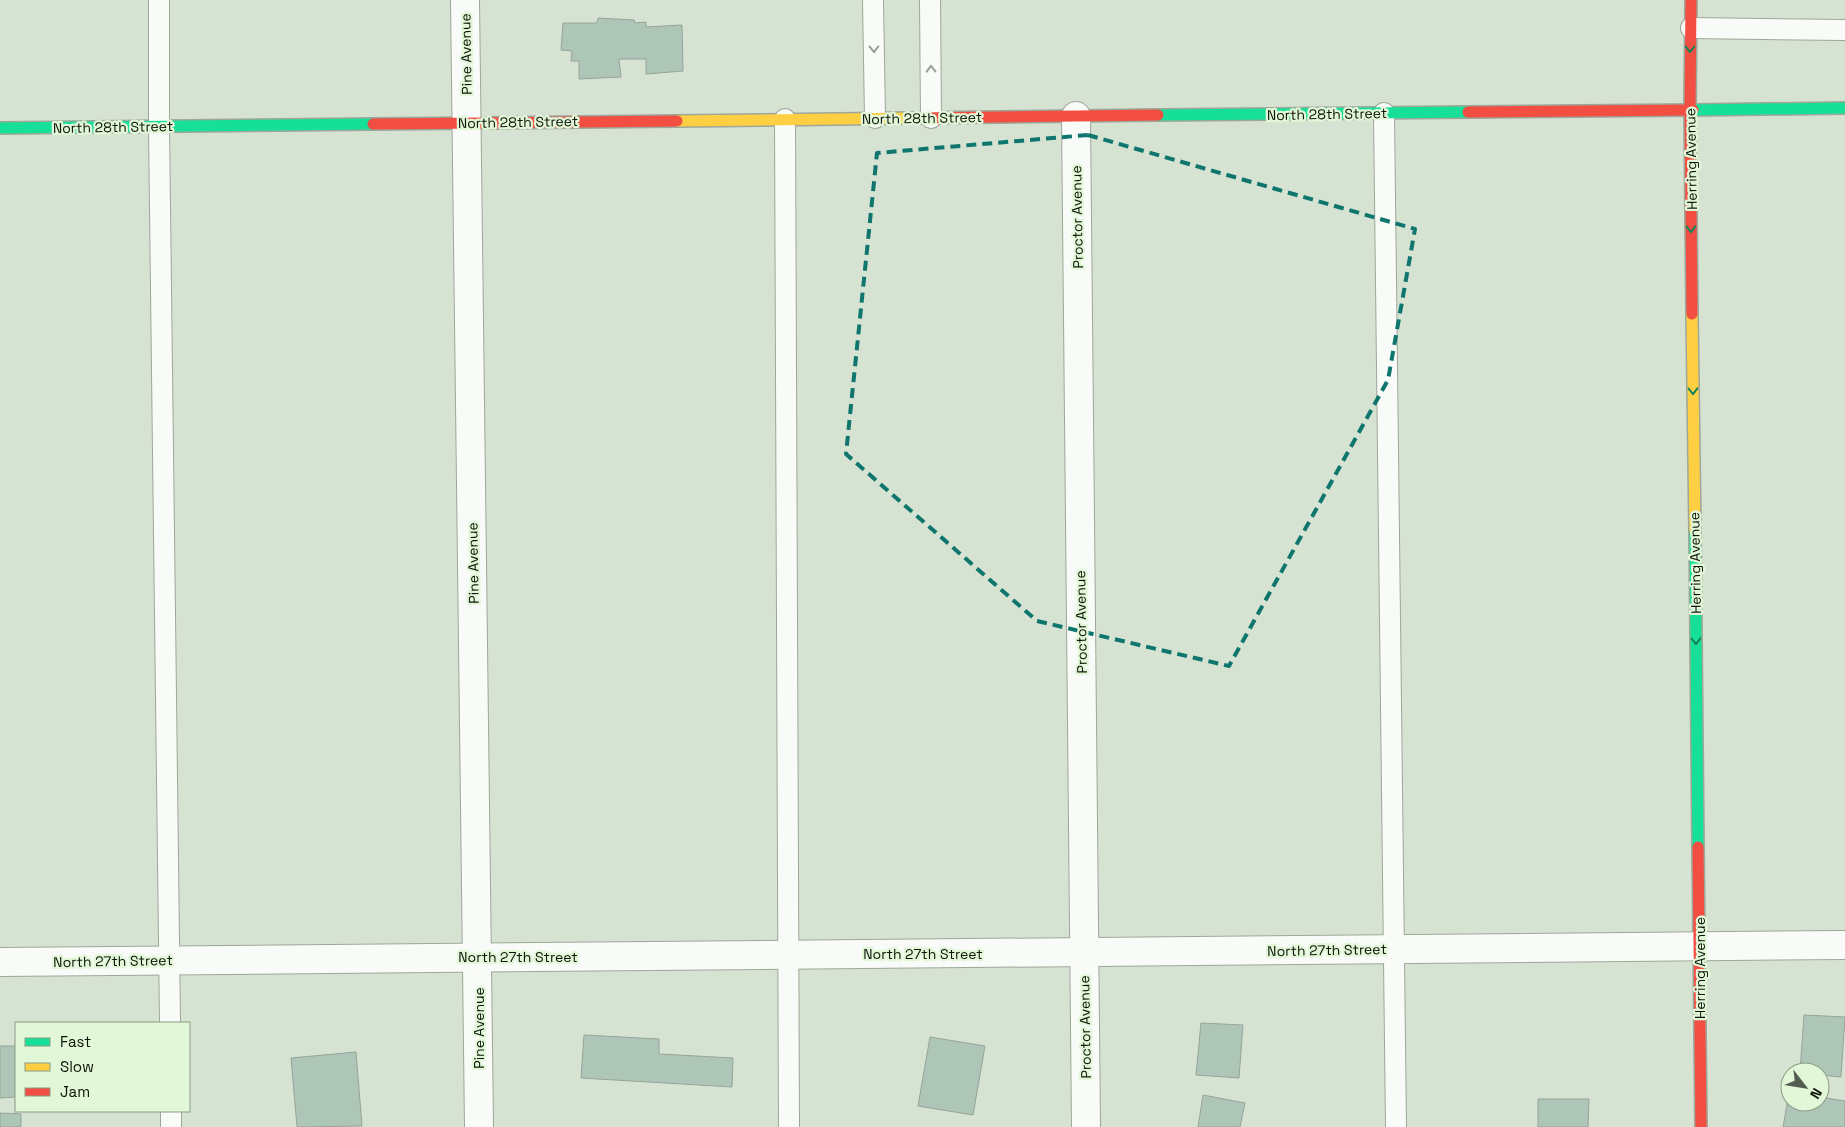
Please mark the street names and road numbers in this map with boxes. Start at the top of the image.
street label: Pine Avenue [456,13,476,95]
street label: North 28th Street [1267,104,1387,124]
street label: North 28th Street [862,108,982,128]
street label: Herring Avenue [1681,108,1701,210]
street label: North 28th Street [458,112,578,132]
street label: North 28th Street [53,117,173,137]
street label: Proctor Avenue [1067,165,1087,269]
street label: Herring Avenue [1685,512,1705,614]
street label: Pine Avenue [463,522,483,604]
street label: Proctor Avenue [1071,570,1091,674]
street label: Herring Avenue [1691,917,1709,1019]
street label: North 27th Street [1267,940,1387,960]
street label: North 27th Street [863,945,983,963]
street label: North 27th Street [458,948,578,966]
street label: North 27th Street [53,951,173,971]
street label: Proctor Avenue [1075,975,1095,1079]
street label: Pine Avenue [470,987,488,1069]

